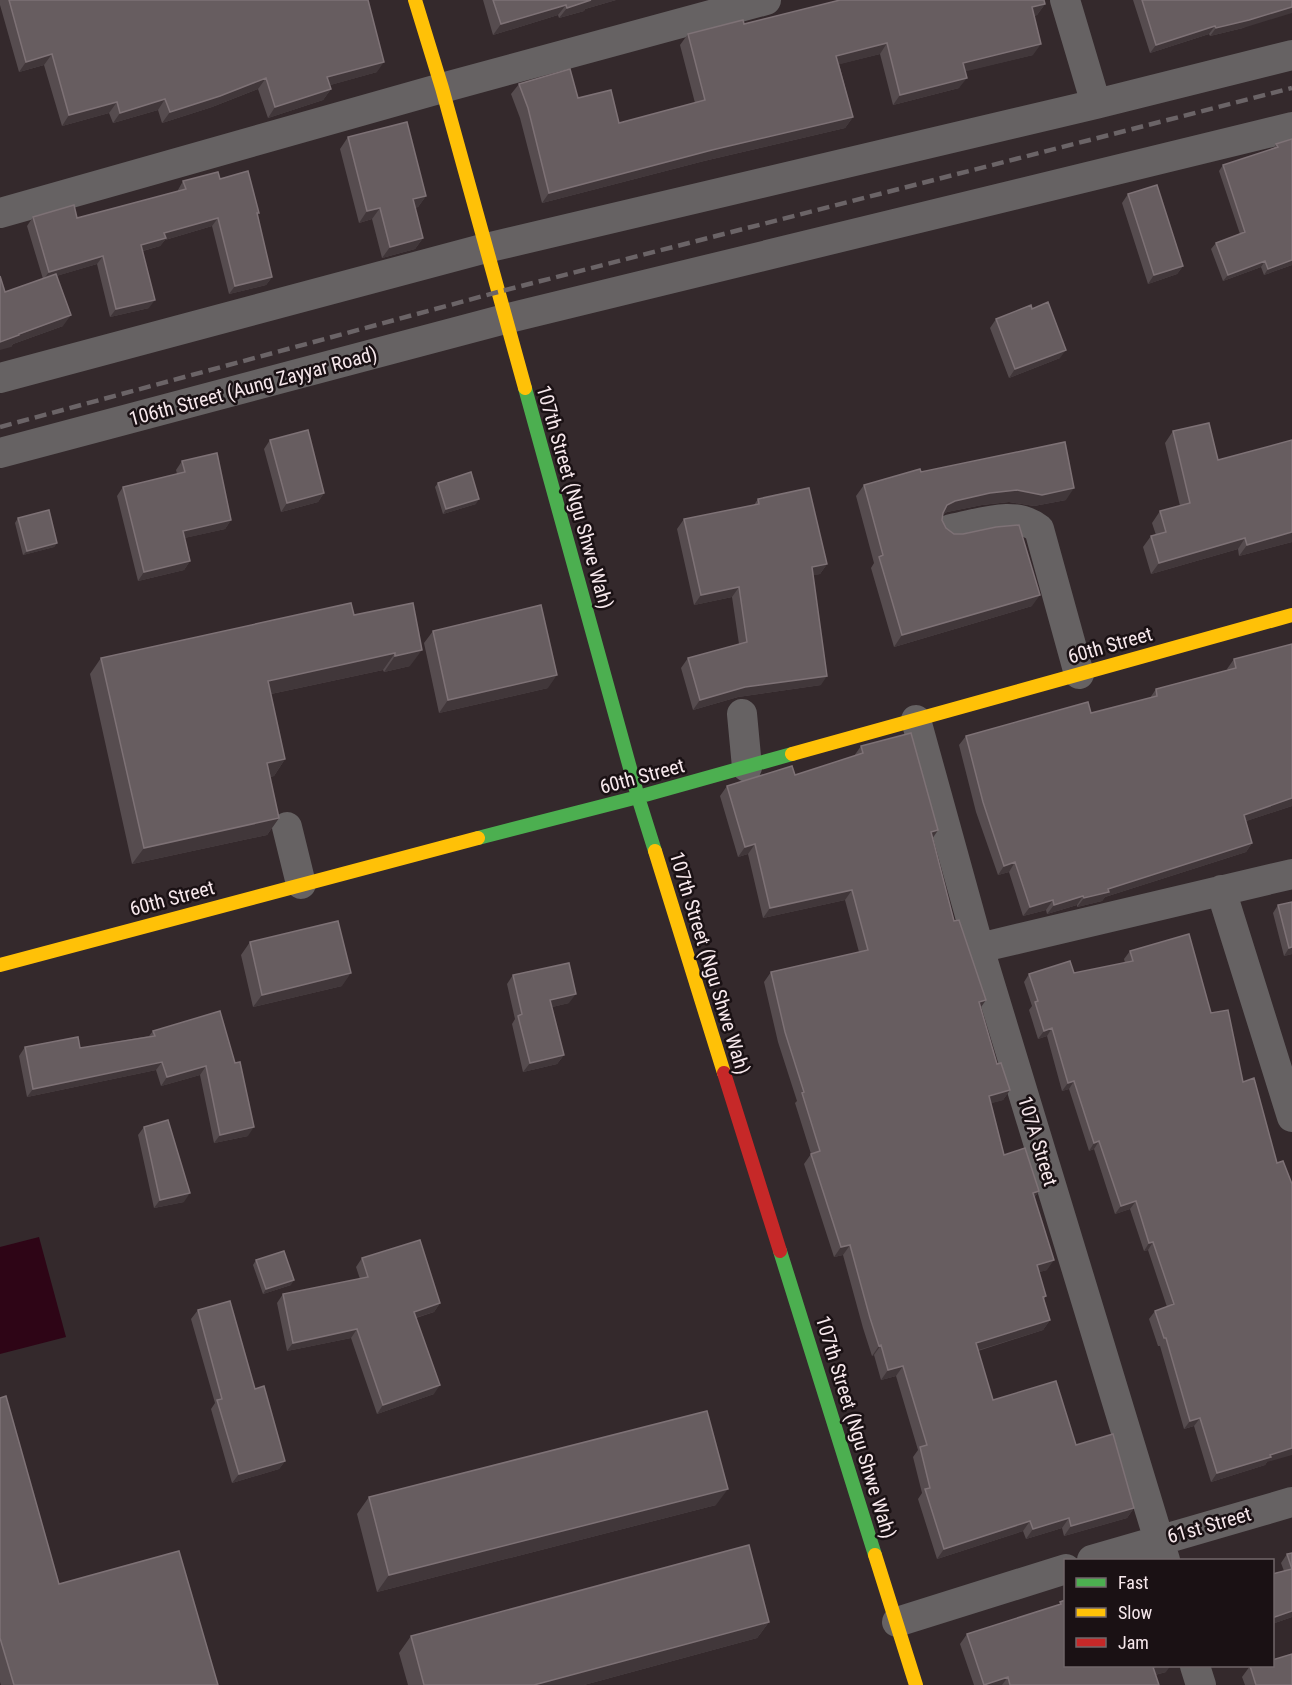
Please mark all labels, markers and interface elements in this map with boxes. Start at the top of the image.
street label: 106th Street (Aung Zayyar Road) [126,341,380,431]
street label: 107th Street (Ngu Shwe Wah) [532,382,618,612]
street label: 60th Street [1065,621,1155,668]
street label: 60th Street [597,753,687,799]
street label: 107th Street (Ngu Shwe Wah) [665,849,755,1077]
street label: 60th Street [127,875,217,921]
street label: 107A Street [1013,1093,1063,1189]
street label: 107th Street (Ngu Shwe Wah) [811,1313,901,1541]
street label: 61st Street [1164,1502,1254,1548]
legend [1064,1559,1274,1667]
text: Fast [1118,1572,1149,1593]
text: Slow [1118,1602,1153,1623]
text: Jam [1118,1632,1149,1653]

